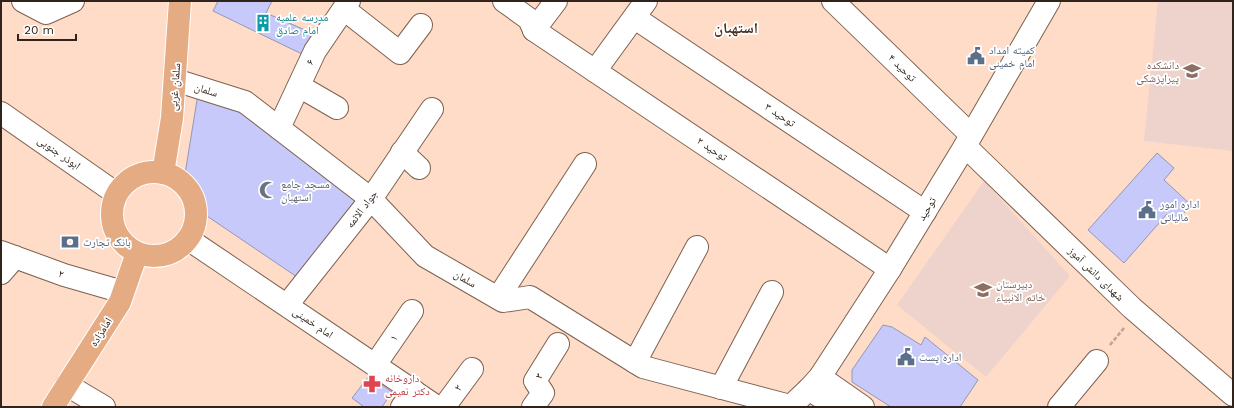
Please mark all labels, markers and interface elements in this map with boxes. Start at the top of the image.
place label: مدرسه علمیه امام صادق [276,11,328,37]
building icon: مدرسه علمیه امام صادق [253,13,273,33]
scale bar [18,16,76,42]
district label: استهبان [714,19,758,37]
text: 20 m [24,23,54,37]
place label: کمیته امداد امام خمینی [989,44,1035,70]
public building icon: کمیته امداد امام خمینی [966,46,986,66]
street label: توحید ۴ [885,52,919,85]
street label: ۶ [303,57,317,67]
place label: دانشکده پیراپزشکی [1136,59,1179,85]
school or university icon: دانشکده پیراپزشکی [1182,61,1202,81]
street label: سلمان غربی [167,63,183,111]
street label: سلمان [193,80,219,100]
street label: توحید ۳ [762,100,798,130]
street label: ابوذر جنوبی [35,134,83,172]
street label: توحید ۲ [694,134,730,164]
place label: مسجد جامع استهبان [281,178,330,204]
mosque icon: مسجد جامع استهبان [258,180,278,200]
street label: جواد الائمه [344,188,380,230]
street label: توحید [915,194,939,223]
place label: اداره امور مالیاتی [1159,198,1199,224]
public building icon: اداره امور مالیاتی [1137,200,1157,220]
bank icon: بانک تجارت [60,232,80,252]
place label: بانک تجارت [83,236,131,249]
street label: شهدای دانش آموز [1065,244,1126,304]
street label: ۲ [57,267,66,281]
street label: سلمان [451,267,479,291]
place label: دبیرستان خاتم الانبیاء [996,278,1045,305]
school or university icon: دبیرستان خاتم الانبیاء [973,280,993,300]
street label: امام خمینی [290,305,336,341]
street label: امامزاده [87,315,115,349]
street label: ۱ [387,332,401,344]
public building icon: اداره پست [896,347,916,367]
place label: اداره پست [919,351,961,364]
street label: ۳ [532,371,546,381]
place label: داروخانه دکتر نعیمی [385,372,430,398]
pharmacy icon: داروخانه دکتر نعیمی [362,374,382,394]
street label: ۲ [451,382,465,394]

